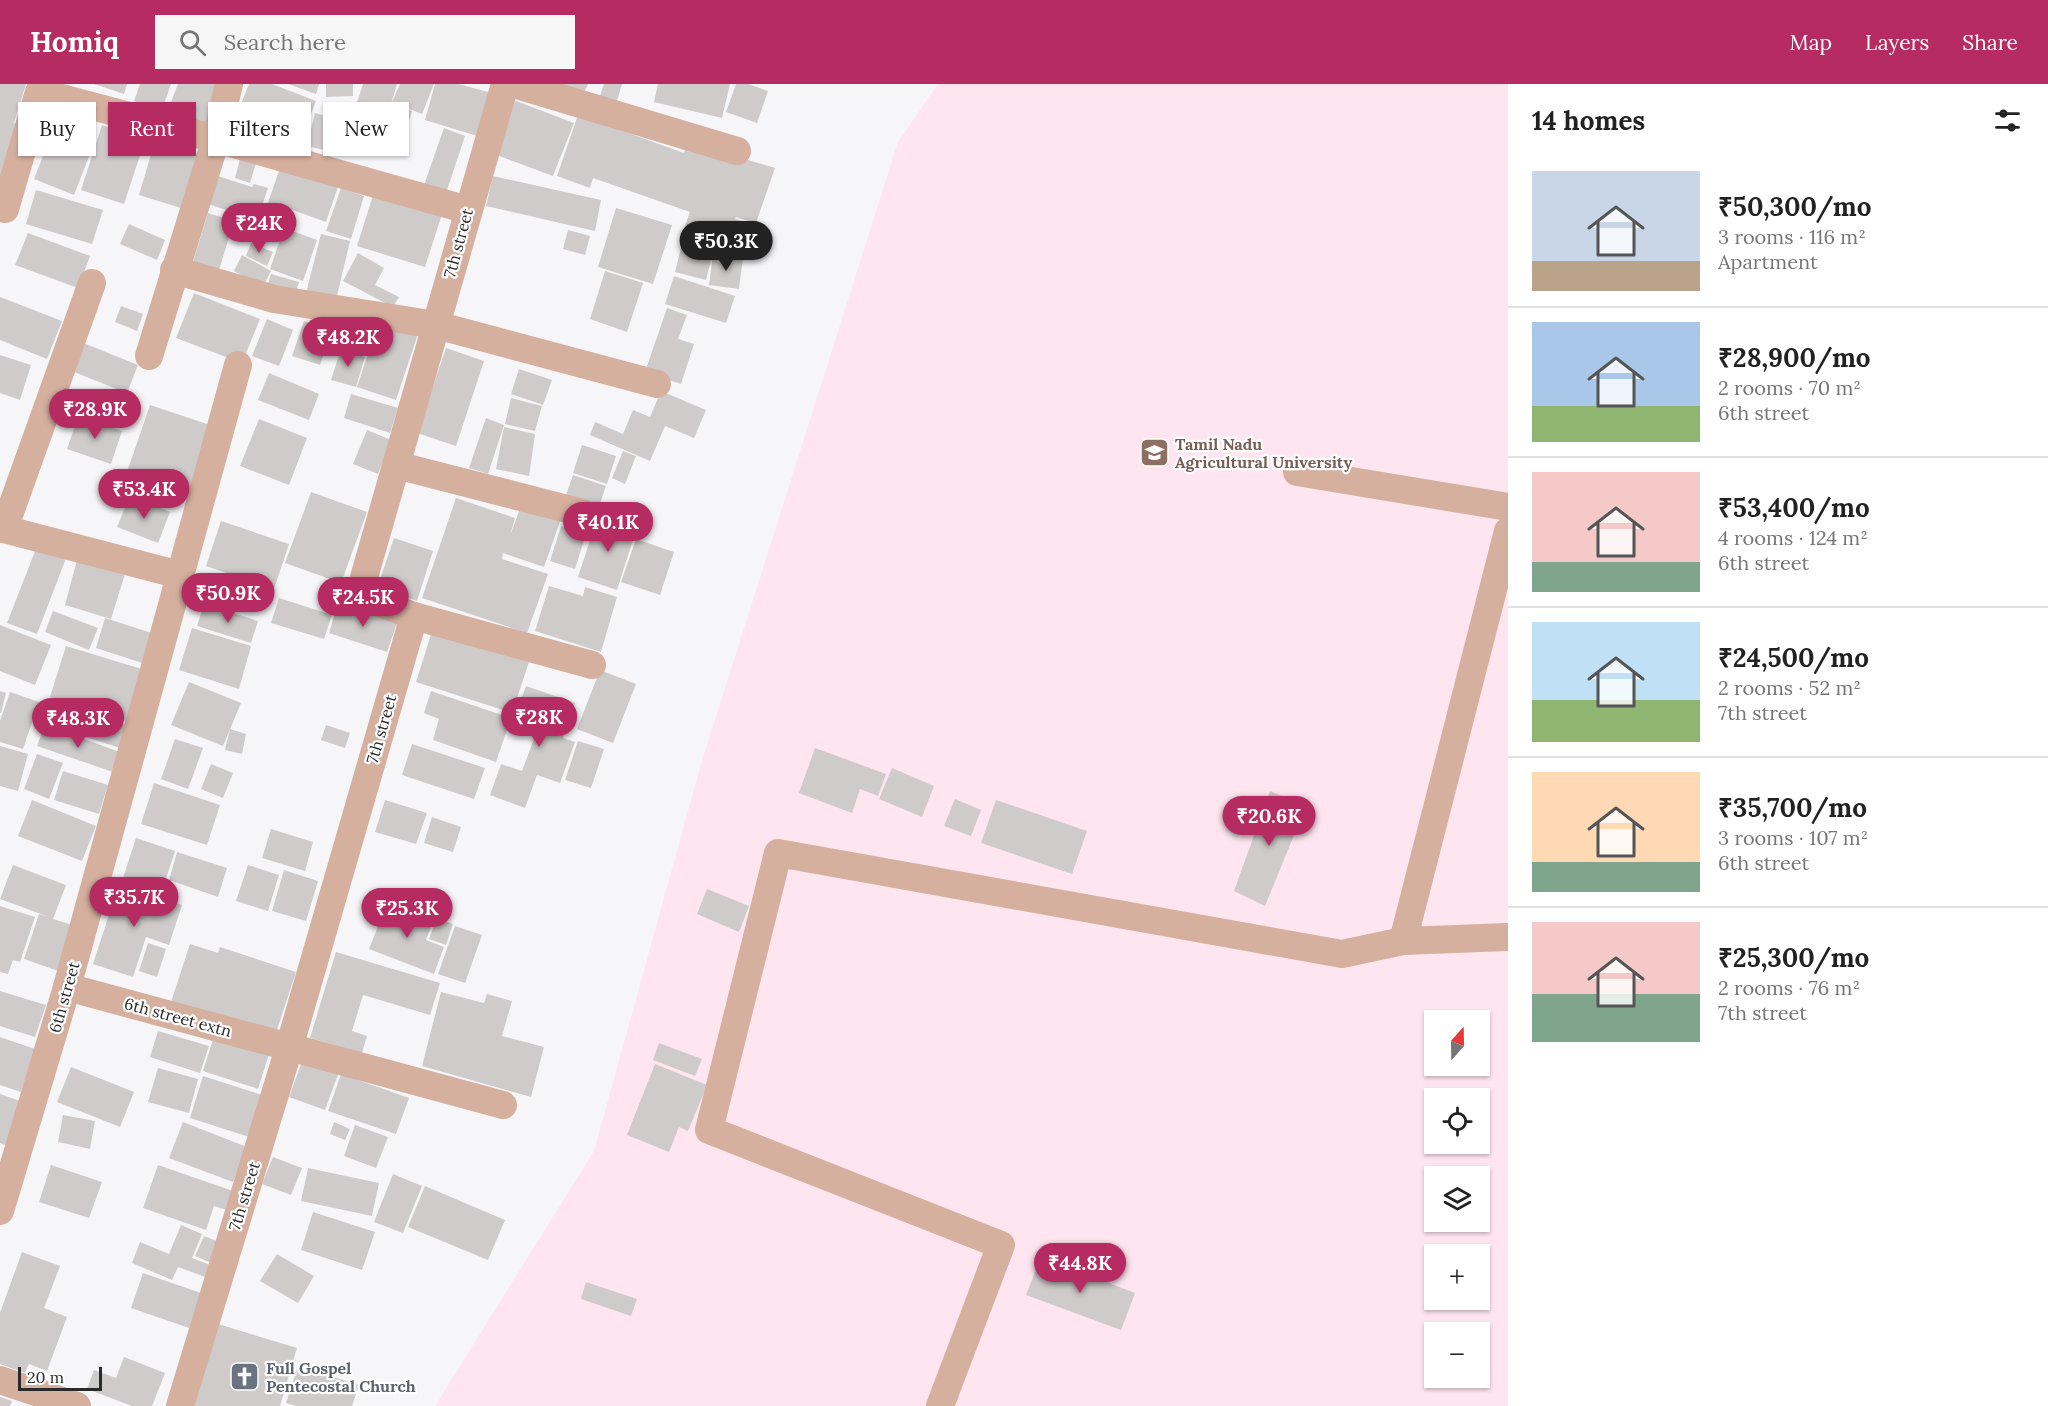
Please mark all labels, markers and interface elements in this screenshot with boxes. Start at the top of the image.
search box [155,15,575,69]
text: Homiq [30,24,119,60]
icon: search [176,26,209,59]
text: Search here [224,28,346,56]
text: Map [1789,29,1832,56]
text: Layers [1865,29,1929,56]
text: Share [1962,29,2018,56]
chip: Buy [18,102,96,156]
chip: Rent [108,102,196,156]
chip: Filters [208,102,311,156]
chip: New [323,102,409,156]
text: 14 homes [1532,104,1645,137]
icon: filters [1991,104,2024,137]
text: ₹50,300/mo [1718,190,1872,223]
icon: home [1580,195,1652,267]
pin: ₹24K [223,203,295,254]
street label: 7th street [439,205,477,280]
text: ₹24K [235,210,283,235]
pin: ₹50.3K [677,221,775,272]
text: 3 rooms · 116 m² [1718,224,1866,249]
text: ₹50.3K [694,228,758,253]
text: Apartment [1718,249,1818,274]
pin: ₹48.2K [299,317,397,368]
text: ₹48.2K [316,324,380,349]
text: ₹28,900/mo [1718,341,1871,374]
icon: home [1580,346,1652,418]
text: 2 rooms · 70 m² [1718,375,1861,400]
pin: ₹28.9K [46,389,144,440]
text: ₹28.9K [63,396,127,421]
text: 6th street [1718,400,1809,425]
place label: Tamil Nadu Agricultural University [1175,434,1352,472]
school or university icon: Tamil Nadu Agricultural University [1138,437,1170,469]
pin: ₹53.4K [95,469,193,520]
text: ₹53.4K [112,476,176,501]
text: ₹53,400/mo [1718,491,1870,524]
icon: home [1580,496,1652,568]
pin: ₹40.1K [559,502,657,553]
text: ₹40.1K [577,509,639,534]
text: 4 rooms · 124 m² [1718,525,1868,550]
text: 6th street [1718,550,1809,575]
pin: ₹50.9K [179,573,277,624]
pin: ₹24.5K [314,577,412,628]
text: ₹50.9K [195,580,261,605]
text: ₹24.5K [332,584,394,609]
text: ₹24,500/mo [1718,641,1869,674]
icon: home [1580,646,1652,718]
text: 2 rooms · 52 m² [1718,675,1861,700]
street label: 7th street [362,691,401,766]
pin: ₹28K [503,697,575,748]
pin: ₹48.3K [29,698,127,749]
text: 7th street [1718,700,1807,725]
text: ₹28K [515,704,563,729]
text: ₹48.3K [46,705,110,730]
text: ₹35,700/mo [1718,791,1867,824]
pin: ₹20.6K [1220,796,1318,847]
icon: home [1580,796,1652,868]
text: ₹20.6K [1237,803,1301,828]
text: 3 rooms · 107 m² [1718,825,1868,850]
text: 6th street [1718,850,1809,875]
pin: ₹35.7K [85,877,183,928]
text: ₹35.7K [103,884,165,909]
pin: ₹25.3K [358,888,456,939]
text: ₹25.3K [376,895,439,920]
text: ₹25,300/mo [1718,941,1869,974]
icon: home [1580,946,1652,1018]
street label: 6th street [44,958,84,1035]
text: 2 rooms · 76 m² [1718,975,1860,1000]
street label: 6th street extn [122,993,234,1041]
text: 7th street [1718,1000,1807,1025]
north arrow [1424,1010,1490,1076]
map controls [1424,1010,1490,1388]
button: locate [1424,1088,1490,1154]
street label: 7th street [224,1158,264,1233]
button: layers [1424,1166,1490,1232]
pin: ₹44.8K [1031,1243,1129,1294]
button: + [1424,1244,1490,1310]
text: ₹44.8K [1048,1250,1112,1275]
button: − [1424,1322,1490,1388]
place label: Full Gospel Pentecostal Church [266,1358,416,1396]
church icon: Full Gospel Pentecostal Church [229,1361,261,1393]
scale bar [18,1364,102,1392]
text: 20 m [27,1367,64,1387]

